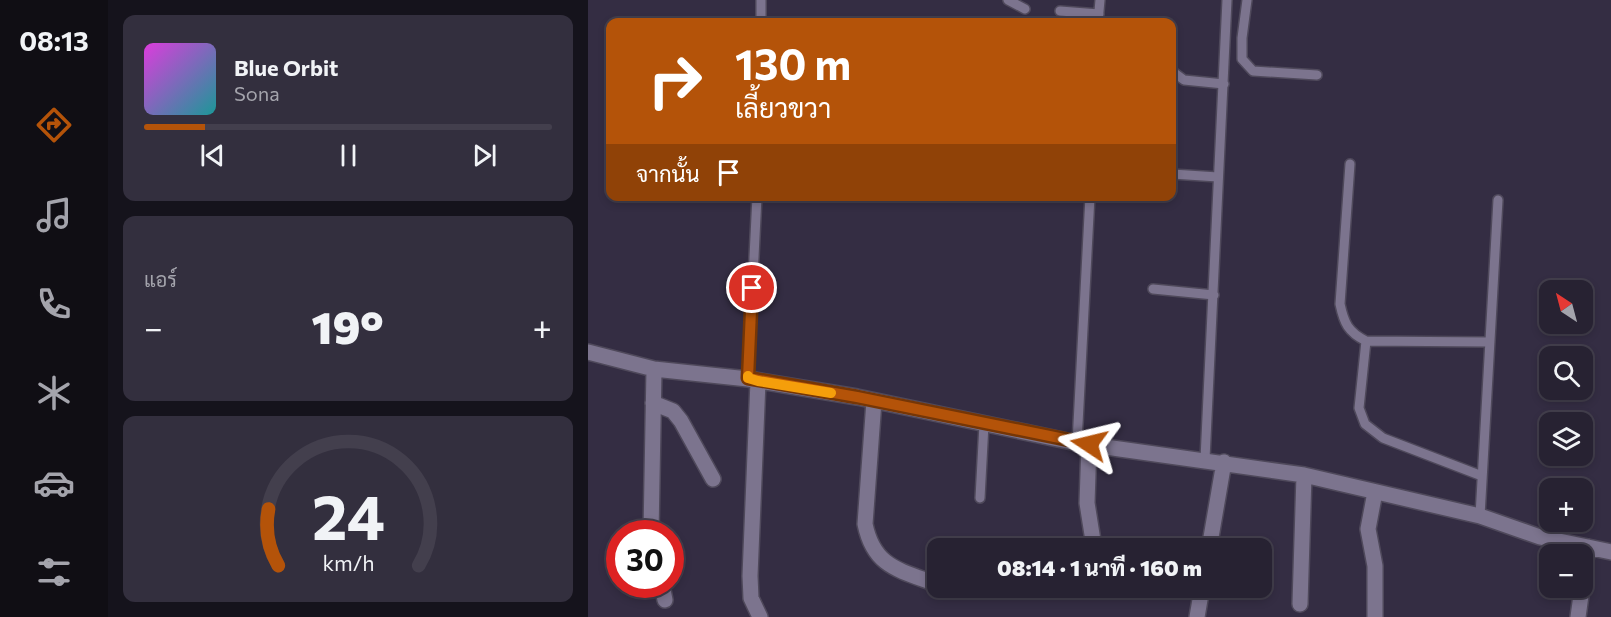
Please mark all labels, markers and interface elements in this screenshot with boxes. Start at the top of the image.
text: 08:13 [19,24,89,57]
text: 130 m [735,37,851,89]
icon: right [636,42,714,120]
text: Blue Orbit [234,54,338,81]
text: Sona [234,81,280,105]
text: เลี้ยวขวา [735,91,831,124]
icon: directions [33,104,75,146]
icon: previous [196,139,229,172]
icon: pause [332,139,365,172]
icon: next [468,139,501,172]
icon: arrive [712,156,745,189]
text: จากนั้น [636,160,700,187]
icon: music [33,194,75,236]
pin [726,262,777,313]
text: แอร์ [144,267,177,291]
icon: arrive [735,271,768,304]
north arrow [1539,280,1593,334]
map controls [1539,280,1593,598]
icon: phone [33,283,75,325]
text: 19° [312,298,384,353]
text: − [144,306,163,347]
text: + [533,306,552,347]
button: search [1539,346,1593,400]
icon: climate [33,372,75,414]
position arrow [1057,412,1121,476]
button: layers [1539,412,1593,466]
icon: car [33,462,75,504]
text: 24 [312,477,384,553]
button: + [1539,478,1593,532]
speed limit sign: 30 [606,520,684,598]
button: − [1539,544,1593,598]
text: km/h [322,550,374,576]
icon: filters [33,551,75,593]
text: 08:14 · 1 นาที · 160 m [997,554,1202,581]

